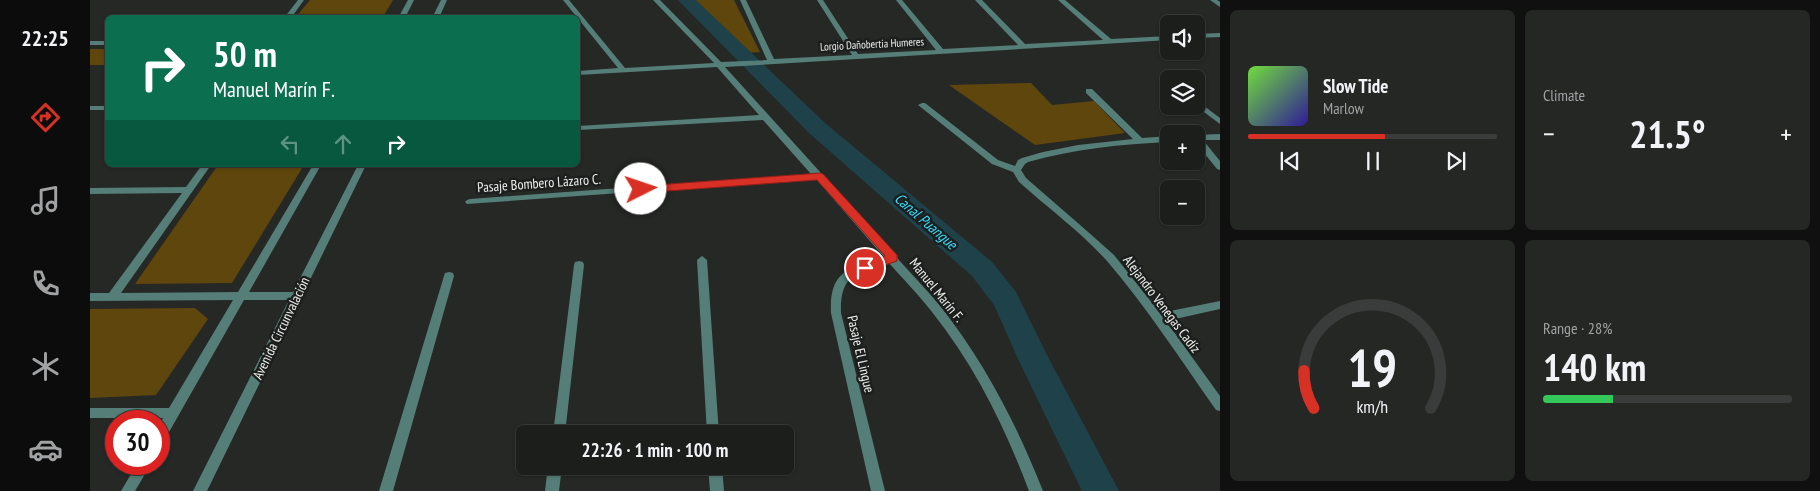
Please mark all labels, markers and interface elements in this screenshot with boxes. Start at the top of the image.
map controls [1160,15,1205,225]
button: sound [1160,15,1205,60]
text: 22:25 [21,24,69,52]
text: 50 m [213,31,277,77]
street label: Lorgio Dañobertia Humeres [820,34,925,54]
icon: right [130,35,195,100]
button: layers [1160,70,1205,115]
text: Slow Tide [1323,74,1388,98]
text: Manuel Marín F. [213,75,335,103]
text: Climate [1543,85,1585,105]
text: Marlow [1323,98,1364,118]
icon: directions [28,100,63,135]
text: 21.5° [1629,109,1706,158]
text: − [1543,115,1555,152]
text: + [1780,115,1792,152]
button: + [1160,125,1205,170]
icon: left [276,130,304,158]
icon: ahead [329,130,357,158]
icon: right [382,130,410,158]
icon: previous [1276,147,1304,175]
icon: pause [1359,147,1387,175]
icon: next [1442,147,1470,175]
position arrow [614,162,666,214]
street label: Pasaje Bombero Lázaro C. [477,170,601,196]
button: − [1160,180,1205,225]
icon: music [28,183,63,218]
water label: Canal Puangue [891,189,962,254]
pin [844,247,886,289]
street label: Alejandro Venegas Cadíz [1119,252,1205,356]
icon: arrive [851,254,879,282]
street label: Manuel Marín F. [906,254,968,326]
icon: phone [28,266,63,301]
street label: Avenida Circunvalación [248,274,314,382]
street label: Pasaje El Lingue [843,314,879,395]
text: Range · 28% [1543,318,1612,338]
text: 19 [1348,334,1397,401]
text: 140 km [1543,342,1646,391]
icon: climate [28,349,63,384]
text: km/h [1357,395,1388,418]
speed limit sign: 30 [105,410,170,475]
icon: car [28,432,63,467]
text: 22:26 · 1 min · 100 m [582,438,728,462]

